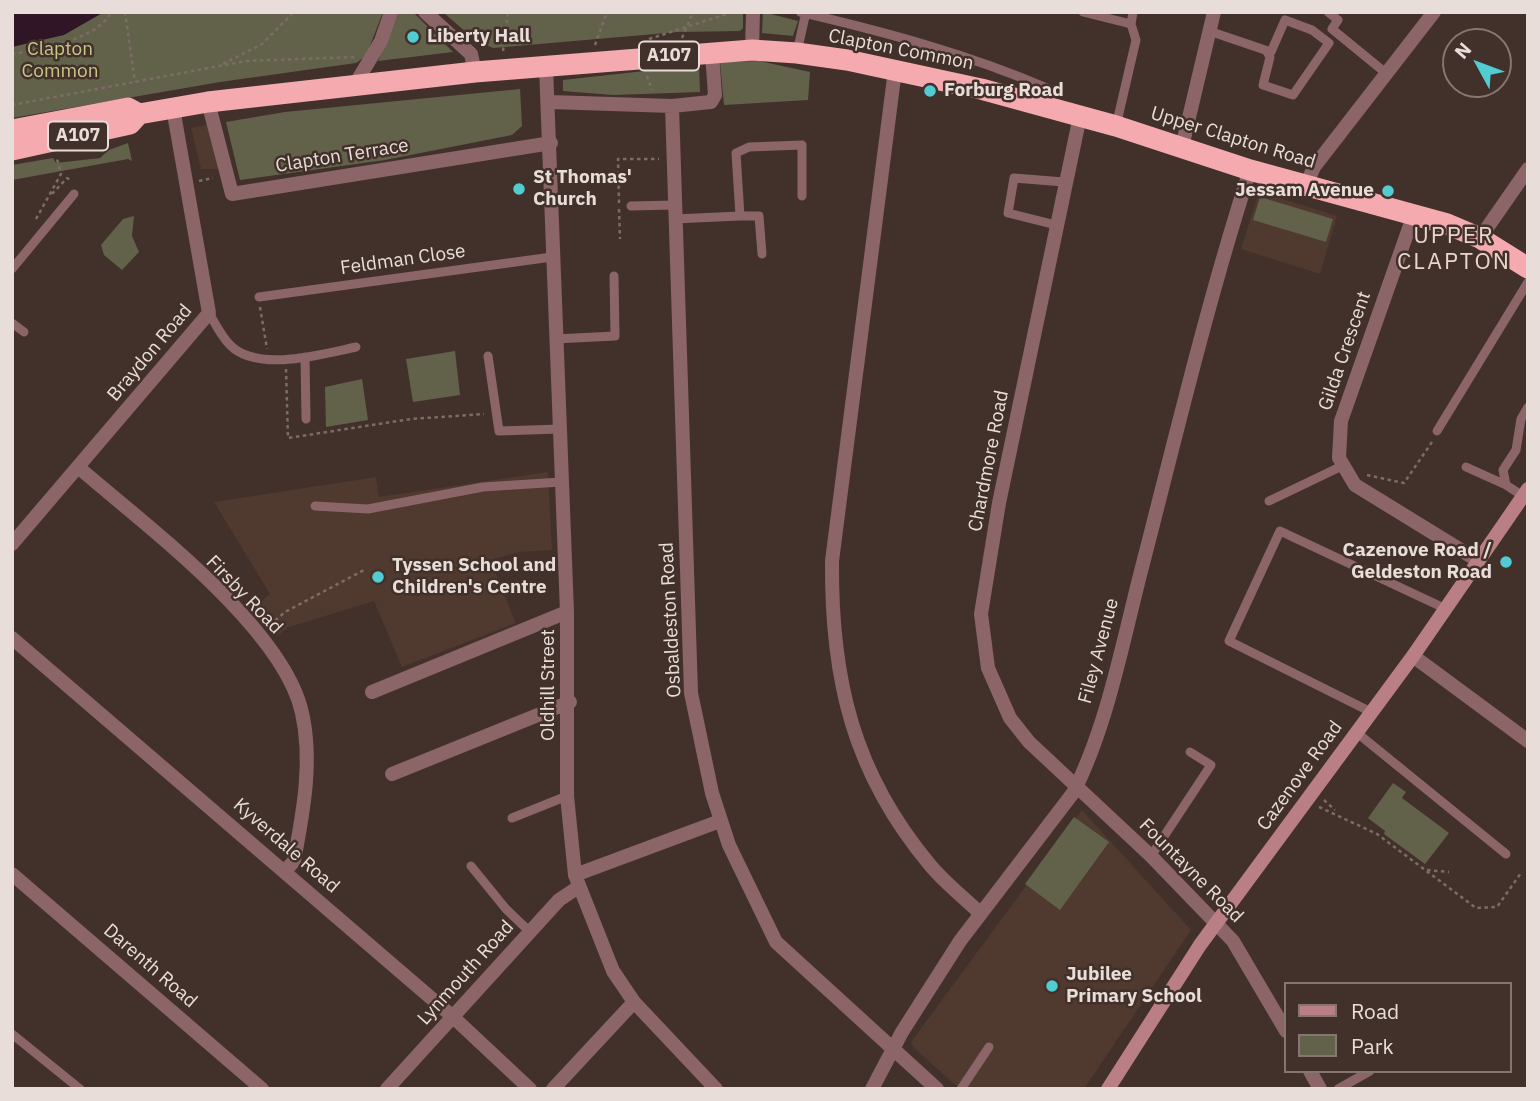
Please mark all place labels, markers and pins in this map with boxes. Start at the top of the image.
place label: Liberty Hall [427,26,530,48]
marker: Liberty Hall [405,29,421,45]
place label: Forburg Road [944,80,1064,102]
marker: Forburg Road [922,83,938,99]
place label: St Thomas' Church [533,167,632,211]
place label: Jessam Avenue [1235,180,1374,202]
marker: St Thomas' Church [511,181,527,197]
marker: Jessam Avenue [1380,183,1396,199]
place label: Cazenove Road / Geldeston Road [1343,540,1492,584]
marker: Cazenove Road / Geldeston Road [1498,554,1514,570]
place label: Tyssen School and Children's Centre [392,555,556,599]
marker: Tyssen School and Children's Centre [370,569,386,585]
place label: Jubilee Primary School [1066,964,1202,1008]
marker: Jubilee Primary School [1044,978,1060,994]

